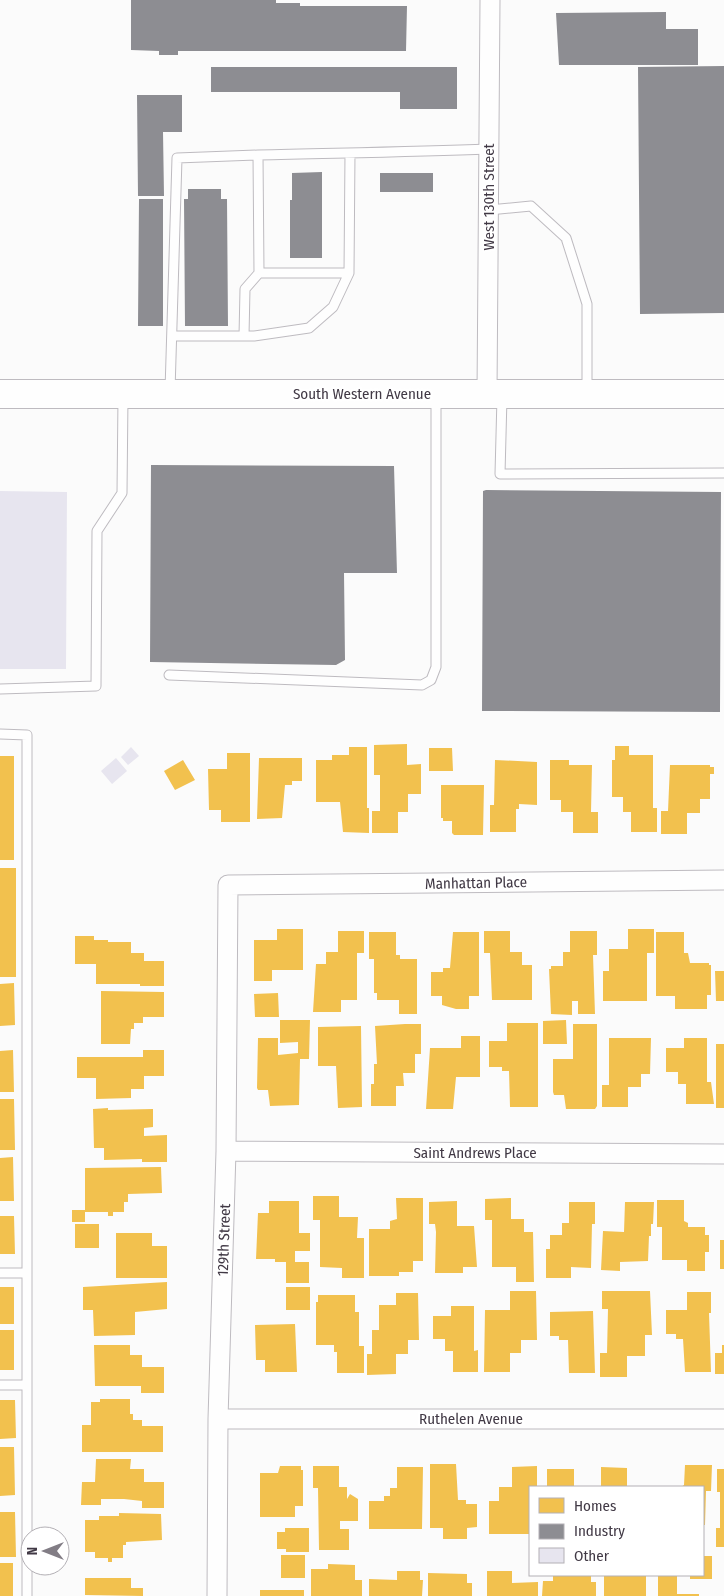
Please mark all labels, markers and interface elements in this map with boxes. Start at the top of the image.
street label: West 130th Street [480,143,498,250]
street label: South Western Avenue [293,385,431,403]
street label: Manhattan Place [425,873,527,893]
street label: Saint Andrews Place [413,1144,537,1162]
street label: 129th Street [214,1203,234,1277]
street label: Ruthelen Avenue [419,1410,523,1428]
legend [529,1486,704,1576]
text: Homes [574,1497,616,1515]
text: Industry [574,1522,625,1540]
north arrow [20,1526,70,1576]
text: N [24,1547,41,1555]
text: Other [574,1547,610,1565]

